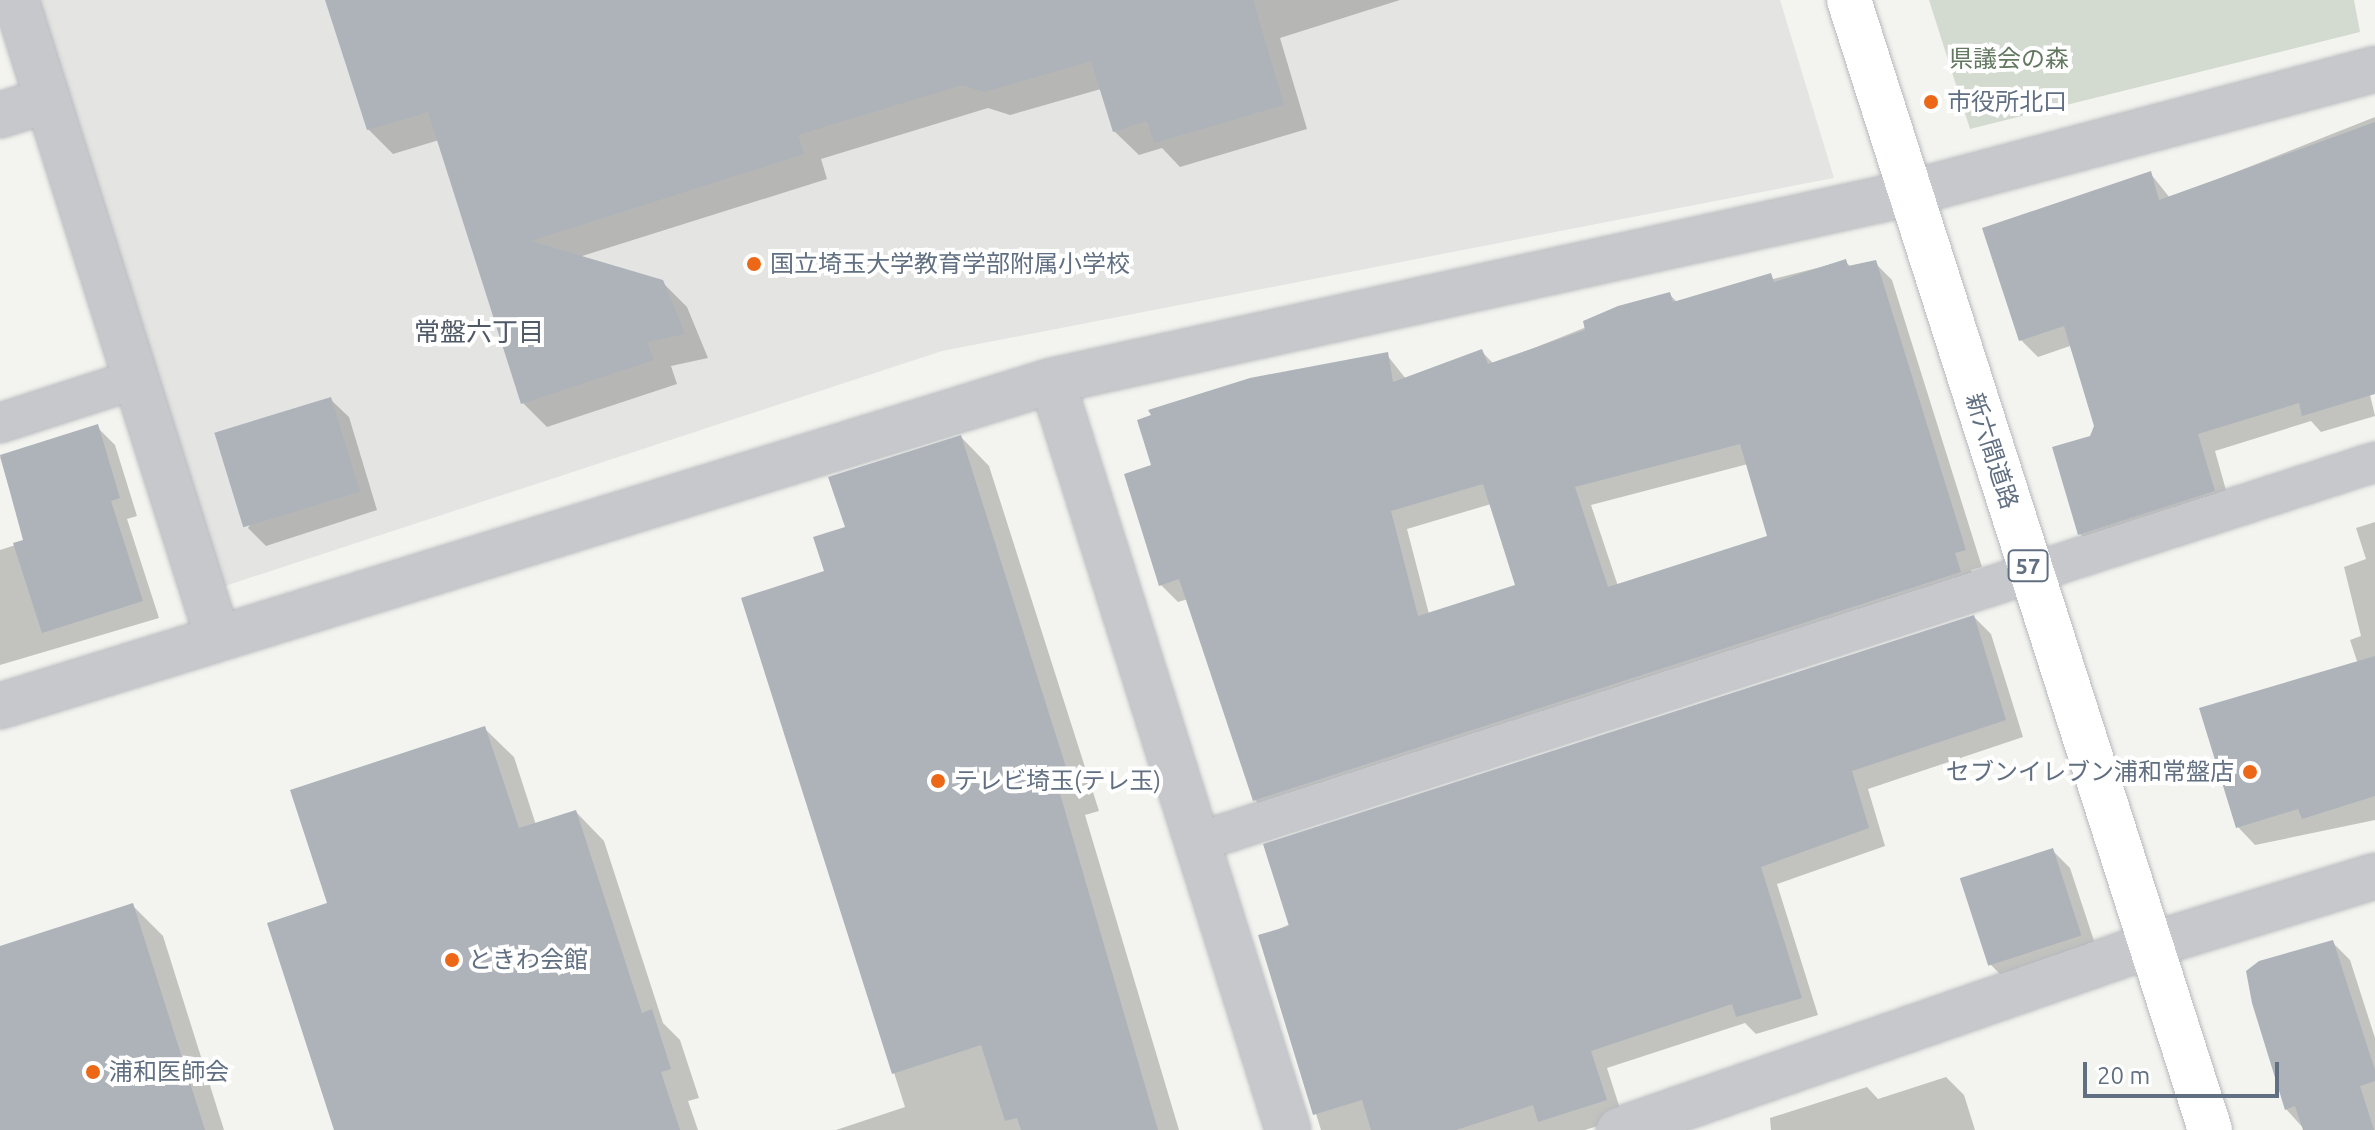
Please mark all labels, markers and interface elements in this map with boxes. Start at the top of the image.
park label: 県議会の森 [1949,45,2069,73]
place label: 市役所北口 [1947,88,2067,116]
marker: 市役所北口 [1922,93,1940,111]
place label: 国立埼玉大学教育学部附属小学校 [770,250,1130,278]
marker: 国立埼玉大学教育学部附属小学校 [745,255,763,273]
district label: 常盤六丁目 [414,316,544,348]
street label: 新六間道路 [1960,389,2024,513]
road number: 57 [2006,548,2050,584]
place label: セブンイレブン浦和常盤店 [1946,758,2234,786]
marker: セブンイレブン浦和常盤店 [2241,763,2259,781]
place label: テレビ埼玉(テレ玉) [954,767,1161,795]
marker: テレビ埼玉(テレ玉) [929,772,947,790]
place label: ときわ会館 [468,946,588,974]
marker: ときわ会館 [443,951,461,969]
scale bar [2087,1046,2283,1096]
place label: 浦和医師会 [109,1058,229,1086]
text: 20 m [2097,1062,2150,1089]
marker: 浦和医師会 [84,1063,102,1081]

